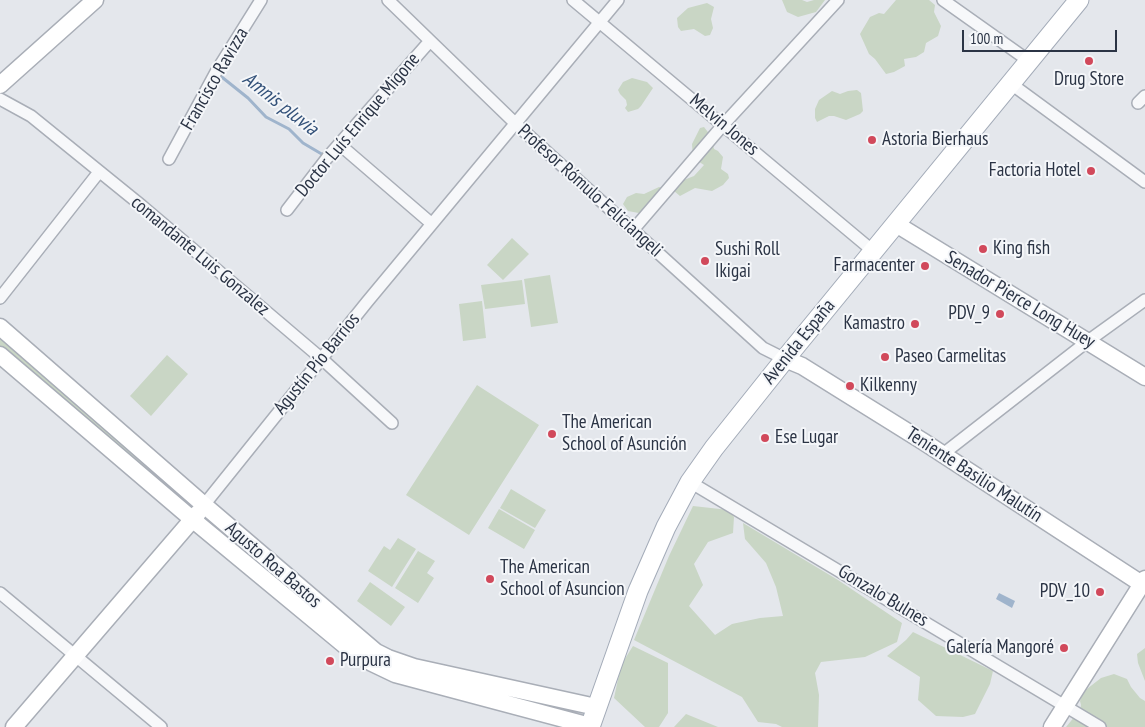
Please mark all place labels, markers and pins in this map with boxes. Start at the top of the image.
marker: Drug Store [1083,55,1095,67]
place label: Drug Store [1054,69,1124,91]
place label: Astoria Bierhaus [882,129,988,151]
marker: Astoria Bierhaus [866,134,878,146]
place label: Factoria Hotel [989,160,1081,182]
marker: Factoria Hotel [1085,165,1097,177]
place label: King fish [993,238,1050,260]
place label: Sushi Roll Ikigai [715,239,780,283]
marker: King fish [977,243,989,255]
marker: Sushi Roll Ikigai [699,255,711,267]
place label: Farmacenter [834,255,915,277]
marker: Farmacenter [919,260,931,272]
place label: PDV_9 [948,303,990,325]
marker: PDV_9 [994,308,1006,320]
place label: Kamastro [843,313,905,335]
marker: Kamastro [909,318,921,330]
place label: Paseo Carmelitas [895,346,1006,368]
marker: Paseo Carmelitas [879,351,891,363]
place label: Kilkenny [860,375,917,397]
marker: Kilkenny [844,380,856,392]
place label: The American School of Asunción [562,412,686,456]
place label: Ese Lugar [775,427,838,449]
marker: The American School of Asunción [546,428,558,440]
marker: Ese Lugar [759,432,771,444]
place label: The American School of Asuncion [500,557,624,601]
marker: The American School of Asuncion [484,573,496,585]
place label: PDV_10 [1040,581,1090,603]
marker: PDV_10 [1094,586,1106,598]
place label: Galería Mangoré [946,637,1054,659]
marker: Galería Mangoré [1058,642,1070,654]
place label: Purpura [340,650,391,672]
marker: Purpura [324,655,336,667]

